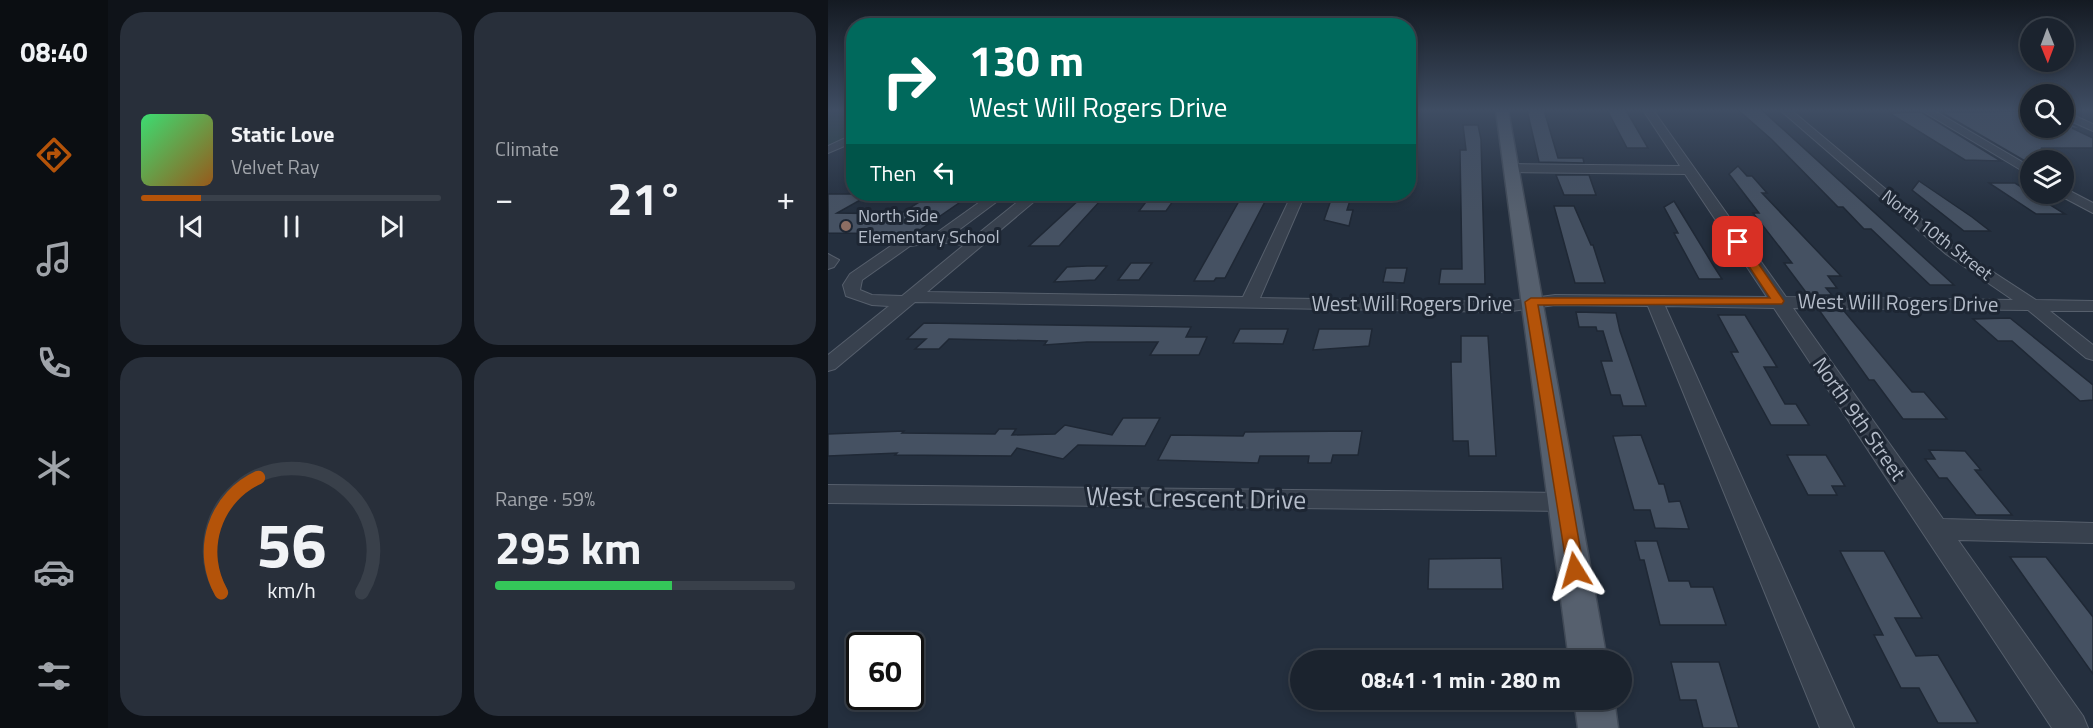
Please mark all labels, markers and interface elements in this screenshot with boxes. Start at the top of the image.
north arrow [2020,18,2074,72]
map controls [2020,18,2074,204]
text: 130 m [969,28,1084,92]
text: 08:40 [20,31,88,72]
icon: right [870,42,948,120]
button: search [2020,84,2074,138]
text: West Will Rogers Drive [969,86,1227,127]
text: Static Love [231,117,334,151]
text: Climate [495,133,559,164]
icon: directions [33,134,75,176]
button: layers [2020,150,2074,204]
text: Velvet Ray [231,151,320,182]
text: Then [870,156,916,190]
icon: left [928,156,961,189]
text: 21° [607,164,683,232]
text: − [495,173,513,223]
text: + [777,173,795,223]
street label: North 10th Street [1876,183,1999,287]
place label: North Side Elementary School [858,202,1000,250]
icon: previous [175,210,208,243]
icon: pause [275,210,308,243]
icon: next [375,210,408,243]
pin [1712,216,1763,267]
marker: North Side Elementary School [839,219,853,233]
icon: arrive [1721,225,1754,258]
icon: music [33,238,75,280]
street label: West Will Rogers Drive [1797,284,1999,320]
street label: West Will Rogers Drive [1312,287,1512,319]
icon: phone [33,342,75,384]
street label: North 9th Street [1805,350,1915,487]
icon: climate [33,447,75,489]
street label: West Crescent Drive [1085,476,1307,519]
text: Range · 59% [495,483,595,514]
text: 56 [256,496,326,591]
text: 295 km [495,513,641,581]
position arrow [1543,538,1607,602]
icon: car [33,551,75,593]
text: km/h [267,575,315,607]
speed limit sign: 60 [846,632,924,710]
icon: filters [33,655,75,697]
text: 08:41 · 1 min · 280 m [1361,663,1561,697]

